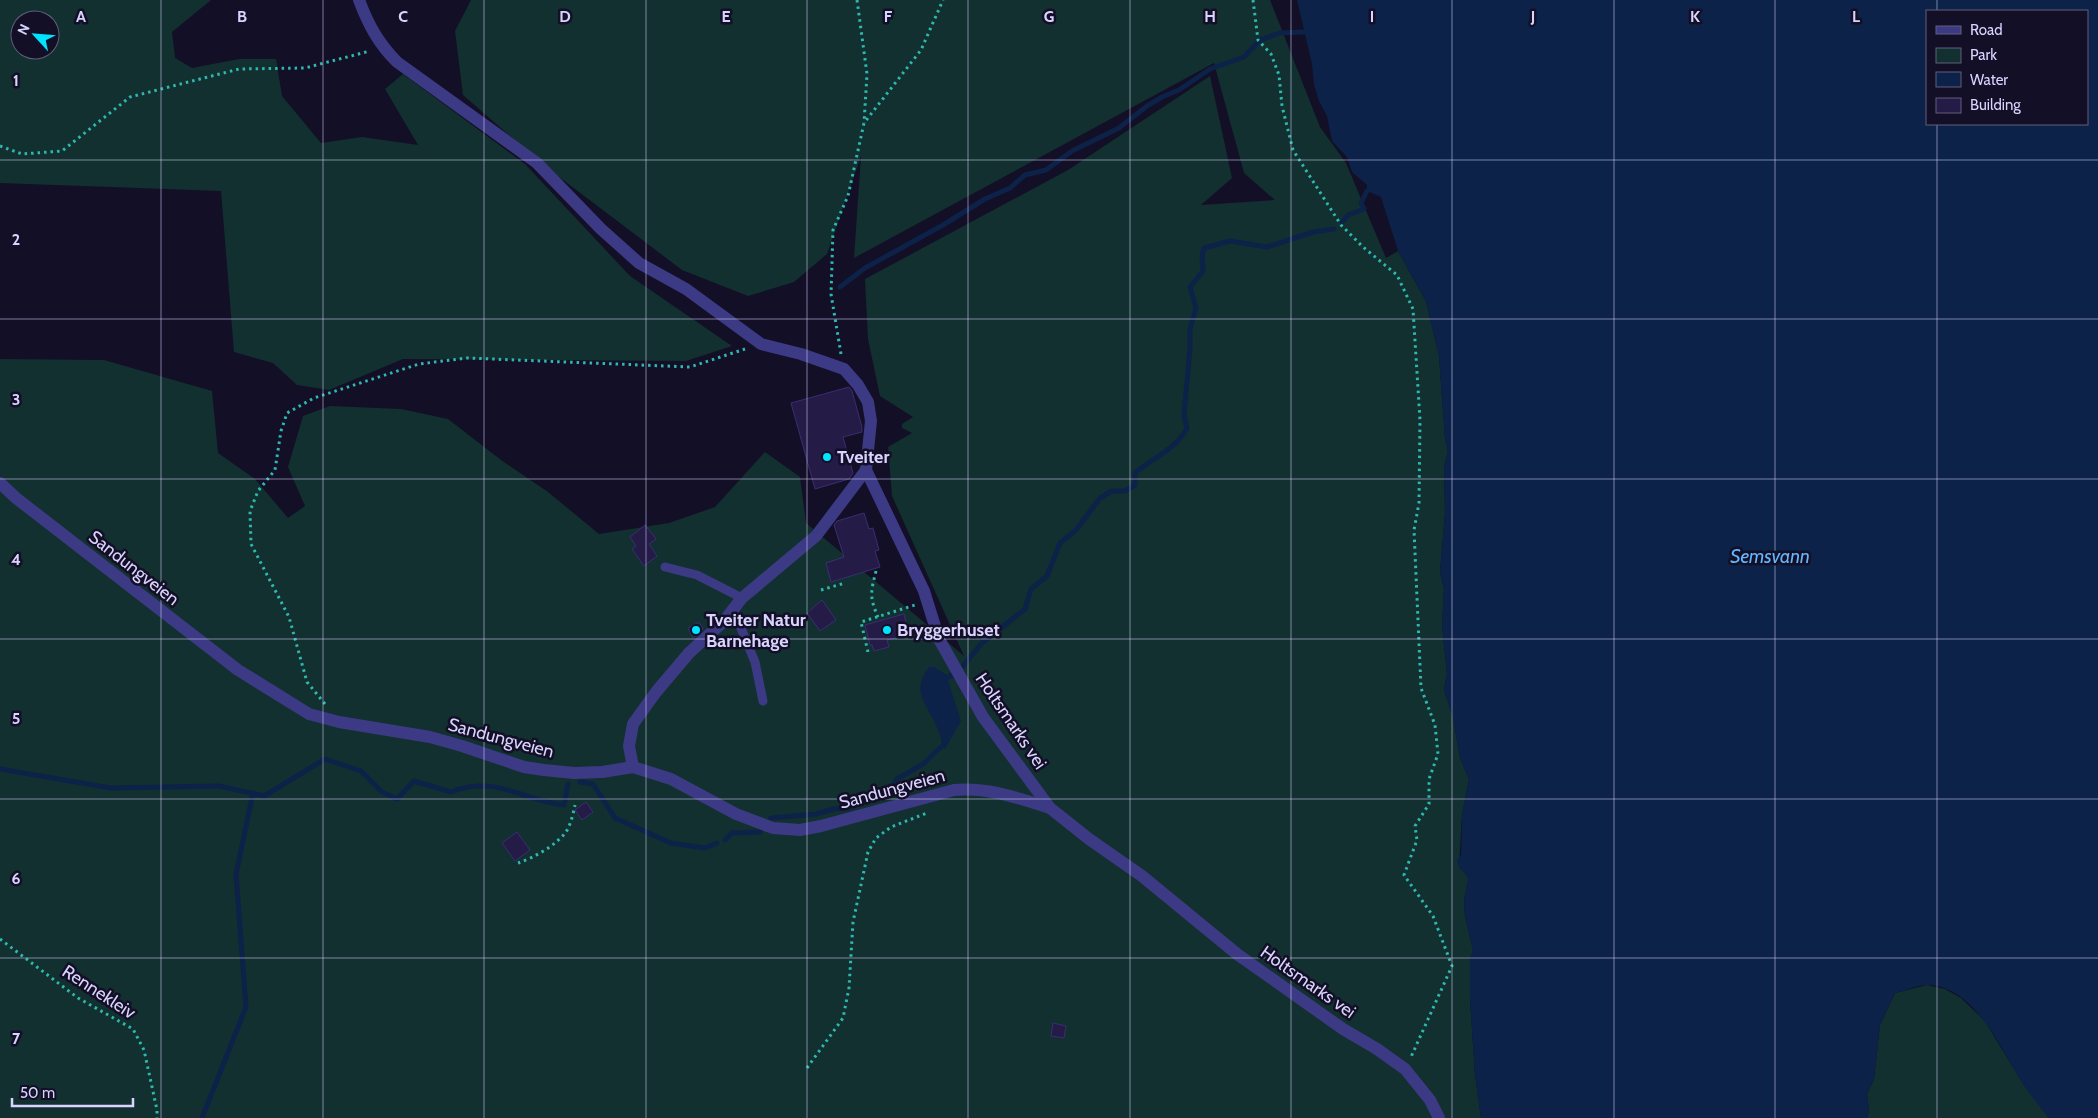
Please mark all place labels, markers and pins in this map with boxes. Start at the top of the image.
place label: Tveiter [837,446,889,468]
marker: Tveiter [821,451,833,463]
place label: Tveiter Natur Barnehage [706,609,806,652]
place label: Bryggerhuset [897,619,1000,641]
marker: Tveiter Natur Barnehage [690,624,702,636]
marker: Bryggerhuset [881,624,893,636]

